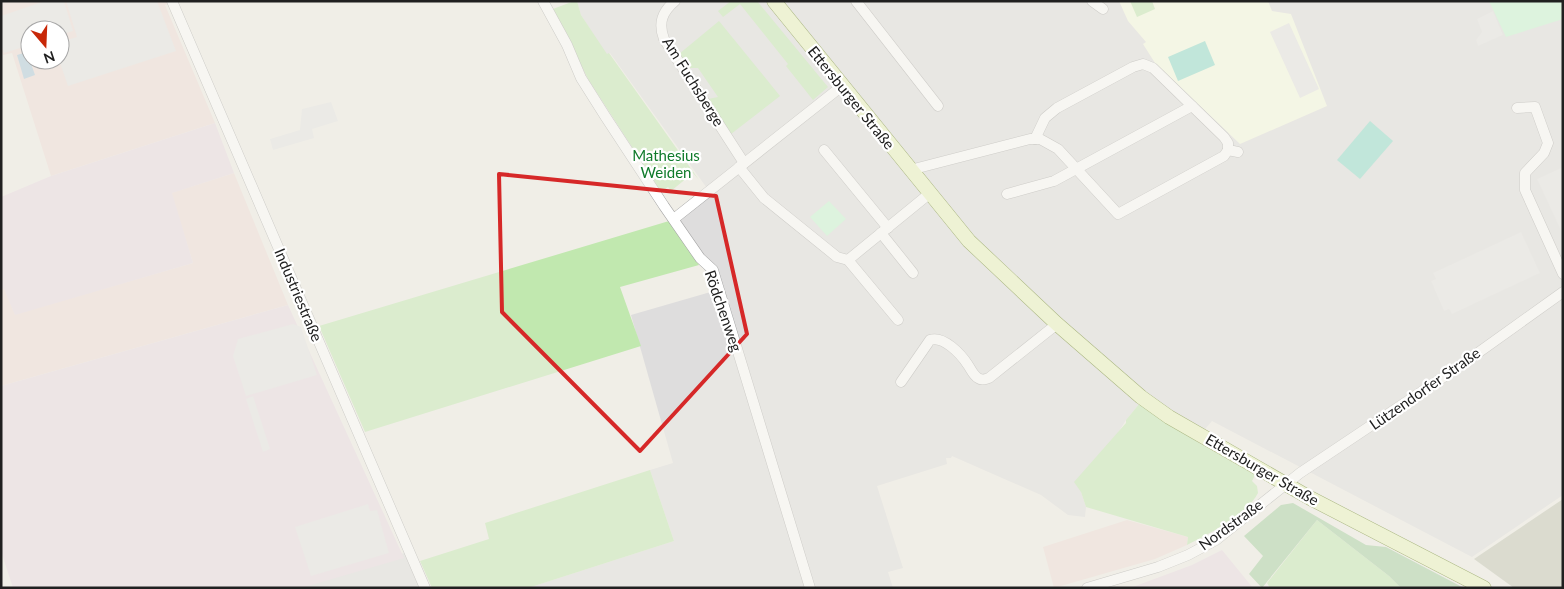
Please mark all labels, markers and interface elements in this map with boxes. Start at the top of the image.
north arrow [20,20,70,70]
street label: Am Fuchsberge [659,34,728,129]
street label: Ettersburger Straße [805,42,899,153]
text: N [42,48,57,68]
park label: Mathesius Weiden [632,146,700,181]
street label: Industriestraße [271,245,327,344]
street label: Rödchenweg [702,268,746,354]
street label: Lützendorfer Straße [1366,343,1483,433]
street label: Ettersburger Straße [1203,429,1322,509]
street label: Nordstraße [1195,495,1266,553]

